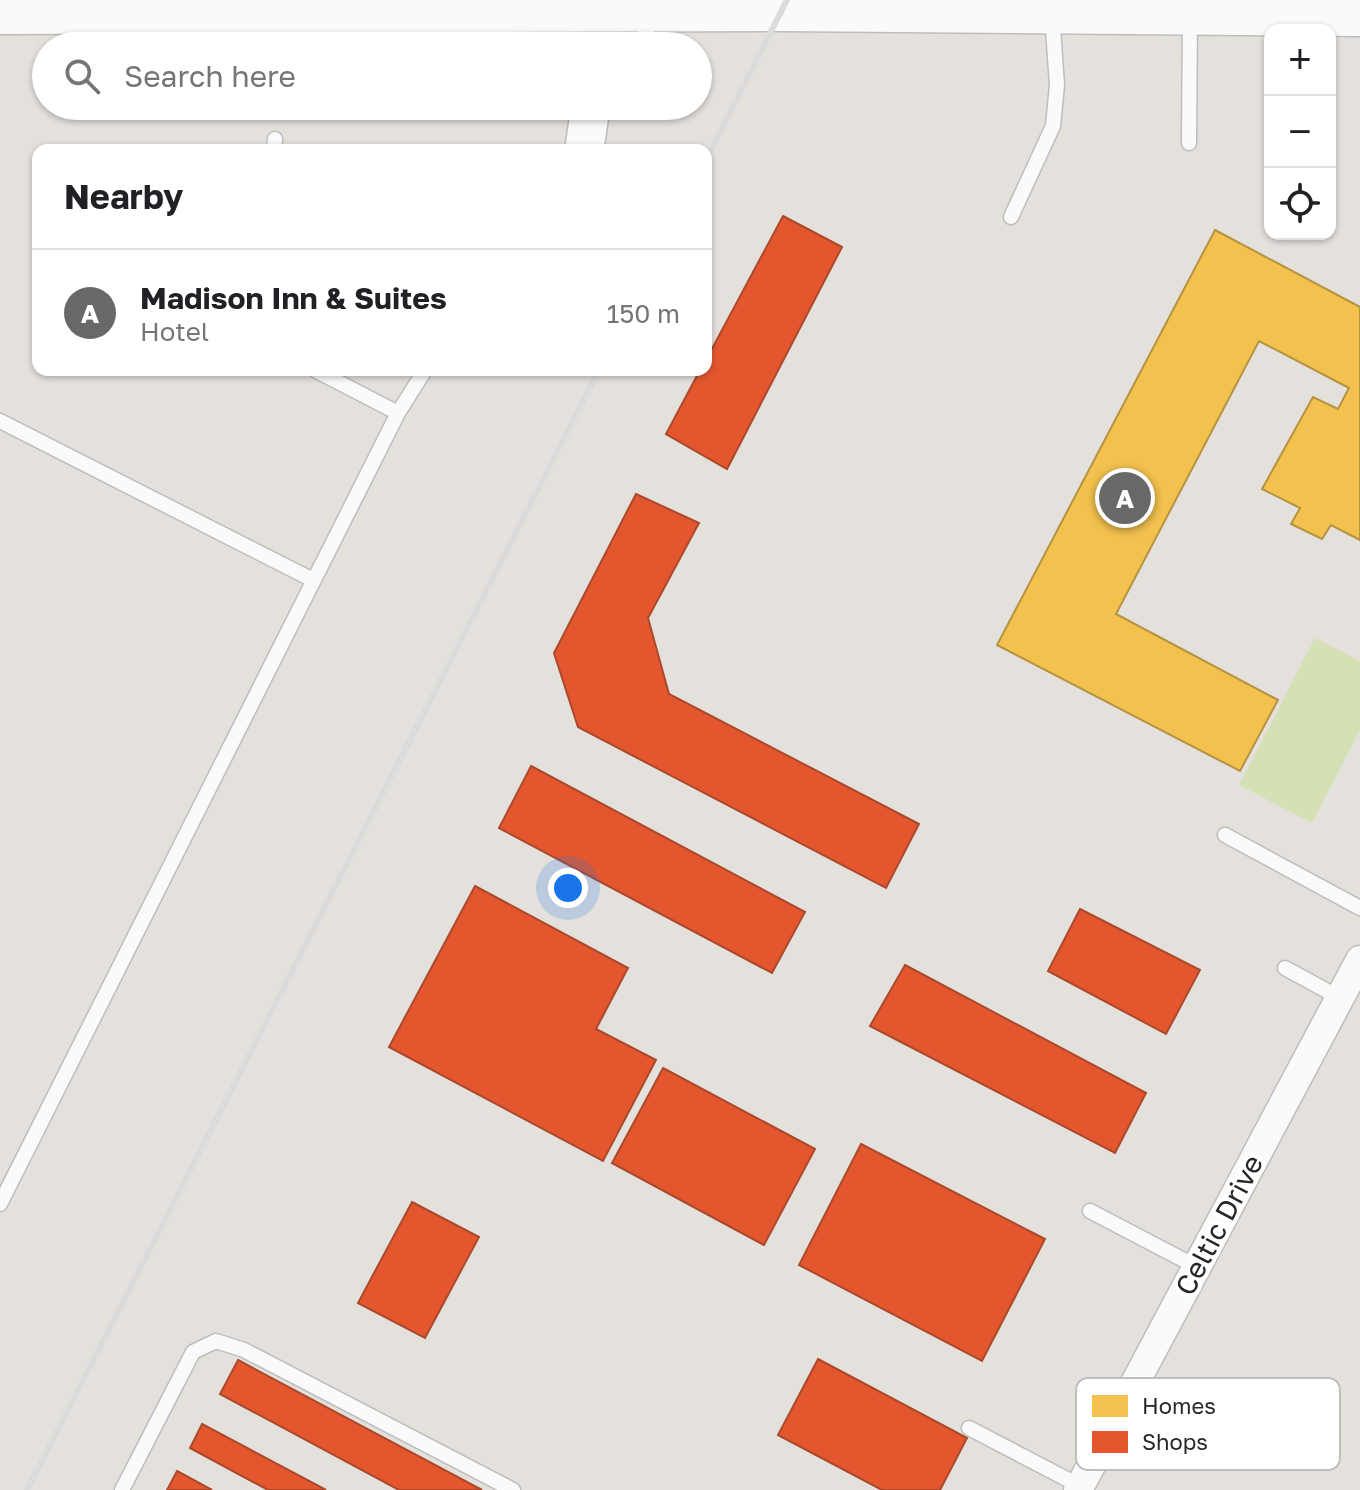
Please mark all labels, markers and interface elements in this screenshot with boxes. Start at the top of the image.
map controls [1264,24,1336,240]
button: + [1264,24,1336,96]
search box [32,32,712,120]
icon: search [60,54,104,98]
text: Search here [124,58,296,94]
button: − [1264,96,1336,168]
button: locate [1264,168,1336,240]
text: Nearby [64,176,184,216]
text: Madison Inn & Suites [140,280,447,316]
text: A [81,298,99,329]
text: 150 m [607,298,680,329]
text: Hotel [140,316,209,347]
pin: A [1099,468,1151,528]
your location [548,868,588,908]
street label: Celtic Drive [1168,1149,1269,1301]
legend [1076,1378,1340,1470]
text: Homes [1142,1392,1216,1419]
text: Shops [1142,1428,1208,1455]

